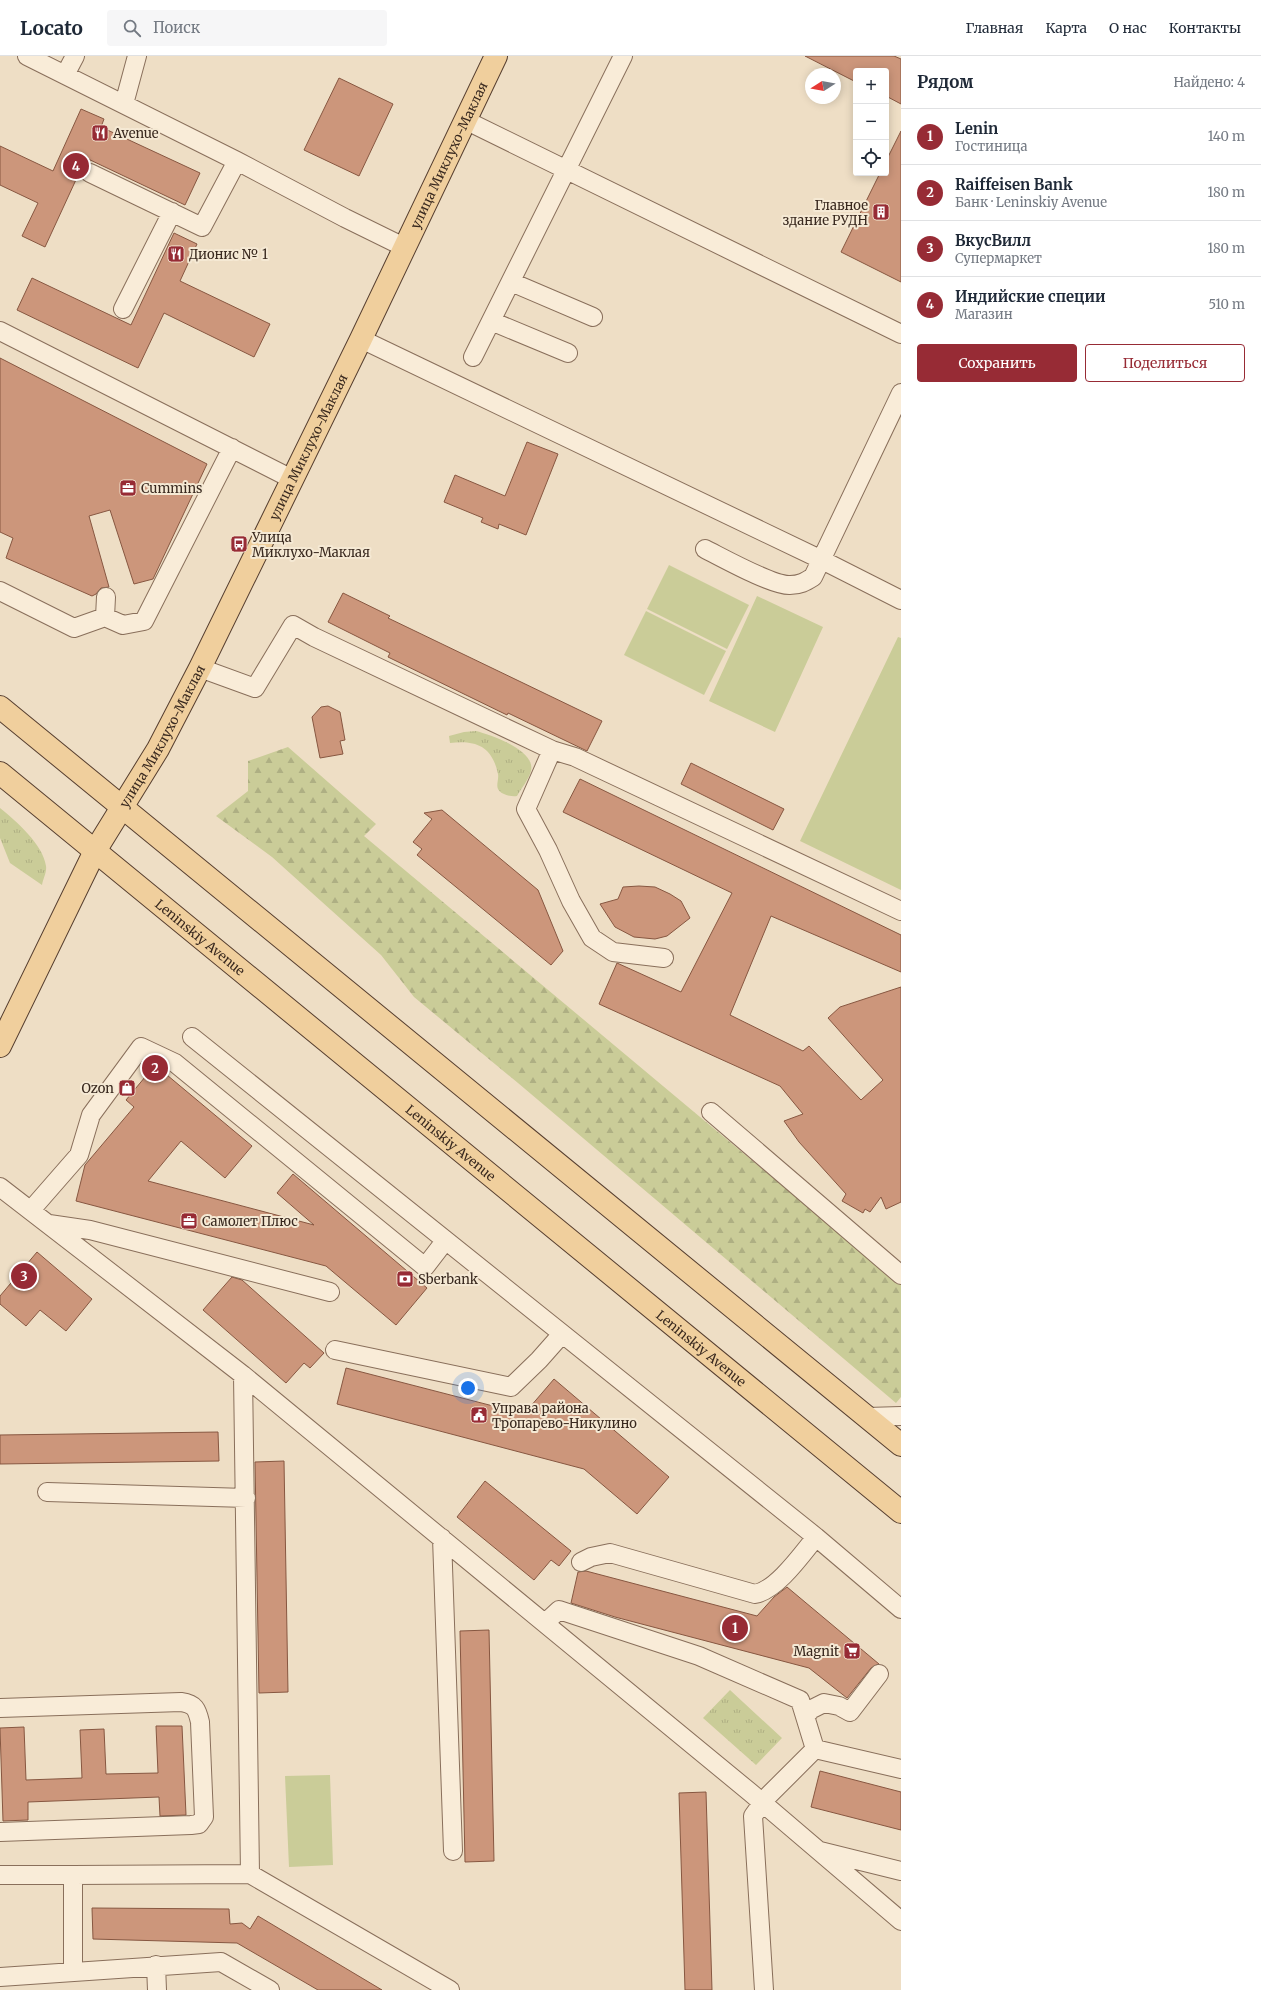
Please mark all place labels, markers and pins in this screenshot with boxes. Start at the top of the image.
restaurant icon: Avenue [90,123,110,143]
place label: Avenue [112,125,159,142]
pin: 4 [63,151,89,181]
place label: Главное здание РУДН [783,197,868,229]
building icon: Главное здание РУДН [871,202,891,222]
restaurant icon: Дионис № 1 [166,244,186,264]
place label: Дионис № 1 [189,246,268,263]
office icon: Cummins [118,478,138,498]
place label: Cummins [141,480,202,497]
place label: Улица Миклухо-Маклая [251,529,370,561]
bus stop icon: Улица Миклухо-Маклая [229,534,249,554]
pin: 2 [142,1053,168,1083]
shop icon: Ozon [117,1078,137,1098]
place label: Ozon [81,1080,114,1097]
office icon: Самолет Плюс [179,1211,199,1231]
place label: Самолет Плюс [202,1213,298,1230]
pin: 3 [11,1261,37,1291]
bank icon: Sberbank [395,1269,415,1289]
place label: Sberbank [418,1271,479,1288]
place label: Управа района Тропарево-Никулино [491,1400,637,1432]
public building icon: Управа района Тропарево-Никулино [469,1405,489,1425]
pin: 1 [722,1613,748,1643]
supermarket icon: Magnit [842,1641,862,1661]
place label: Magnit [793,1643,839,1660]

